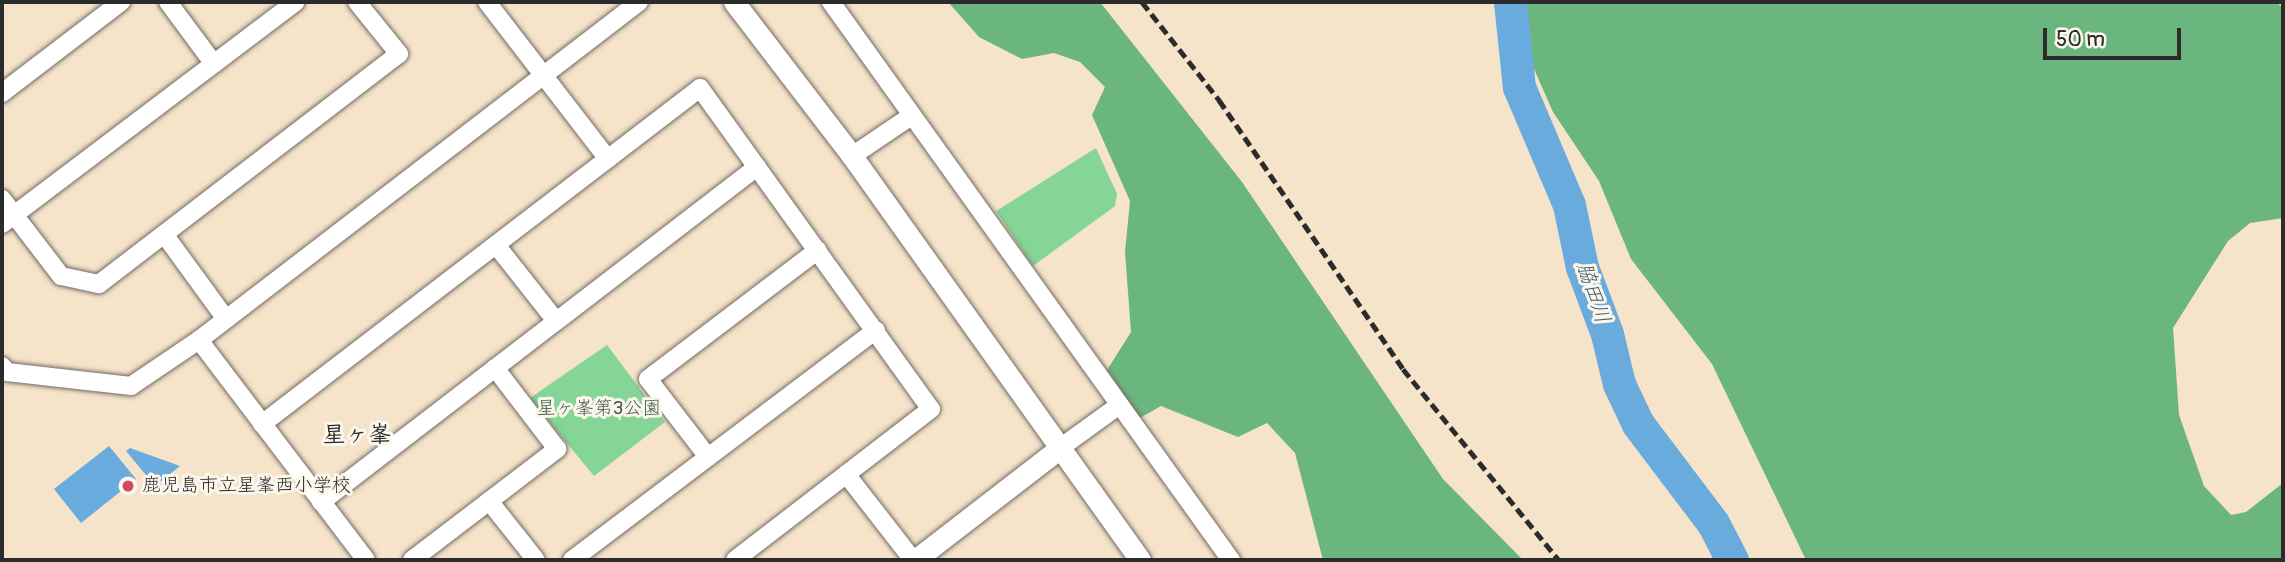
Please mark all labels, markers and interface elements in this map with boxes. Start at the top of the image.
scale bar [2047,14,2185,58]
text: 50 m [2056,26,2105,53]
water label: 脇田川 [1571,259,1615,327]
park label: 星ヶ峯第3公園 [537,398,661,420]
district label: 星ヶ峯 [323,421,391,449]
place label: 鹿児島市立星峯西小学校 [142,475,351,497]
marker: 鹿児島市立星峯西小学校 [120,478,136,494]

